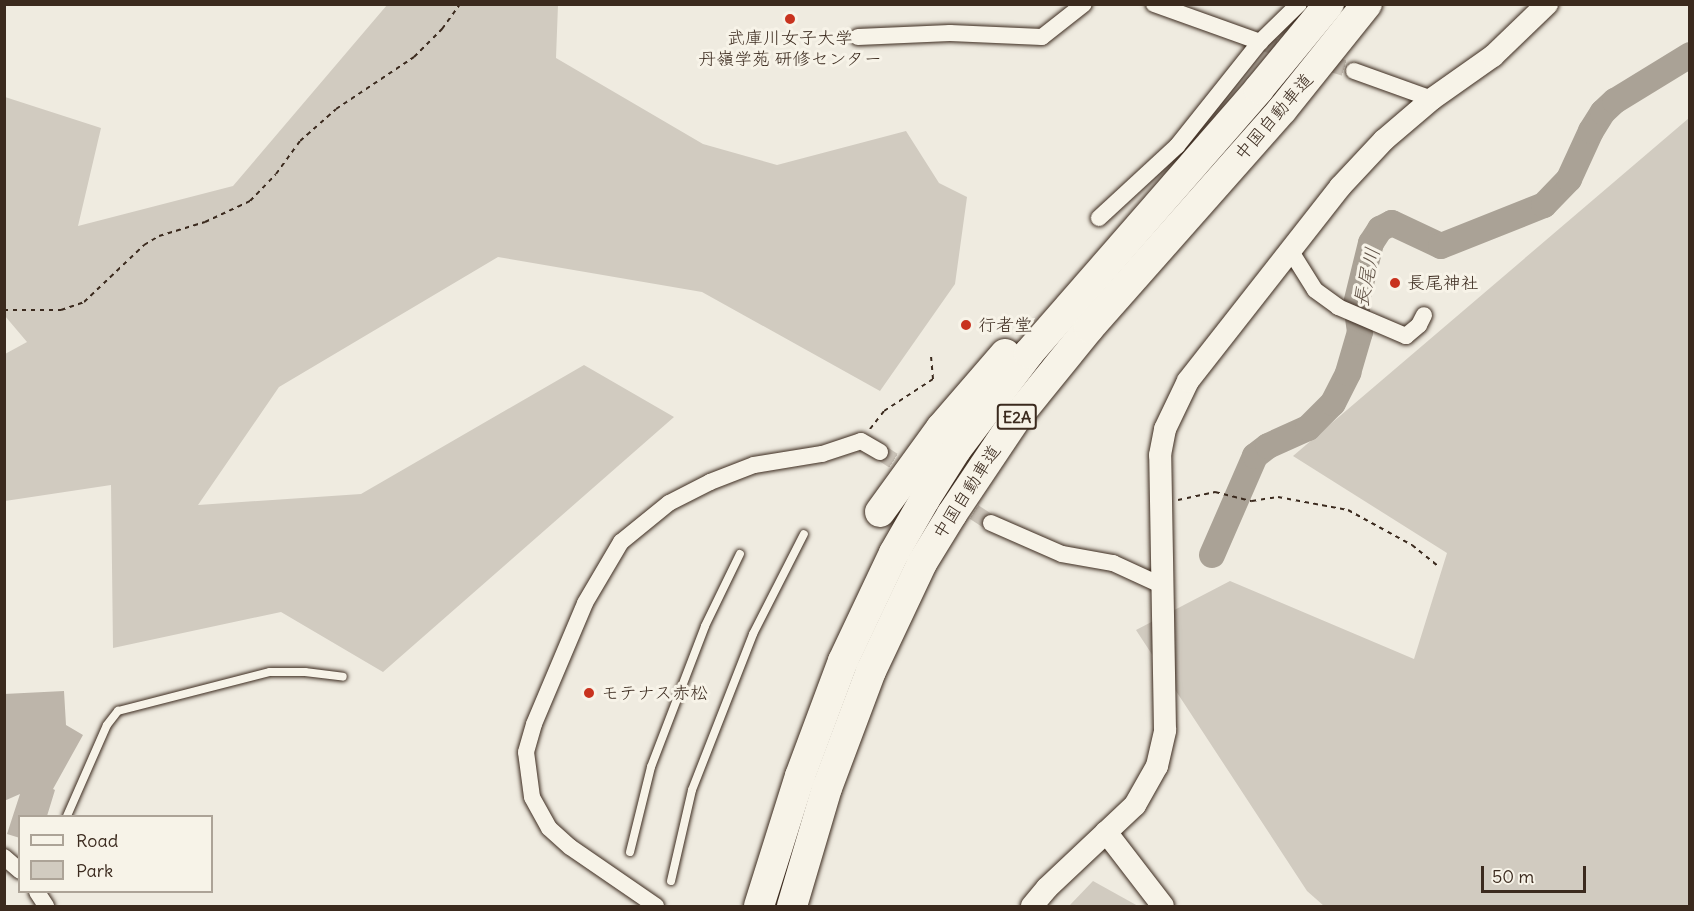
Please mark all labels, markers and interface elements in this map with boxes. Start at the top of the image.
marker: 武庫川女子大学 丹嶺学苑 研修センター [783,12,797,26]
place label: 武庫川女子大学 丹嶺学苑 研修センター [698,28,882,70]
street label: 中国自動車道 [1230,69,1318,165]
water label: 長尾川 [1348,245,1384,309]
place label: 長尾神社 [1407,272,1479,294]
marker: 長尾神社 [1388,276,1402,290]
place label: 行者堂 [978,314,1032,336]
marker: 行者堂 [959,318,973,332]
road number: E2A [996,404,1038,430]
street label: 中国自動車道 [929,441,1005,543]
place label: モテナス赤松 [601,682,709,704]
marker: モテナス赤松 [582,686,596,700]
legend [18,815,213,893]
text: Road [76,829,118,852]
scale bar [1484,854,1589,892]
text: Park [76,859,113,882]
text: 50 m [1492,865,1534,888]

